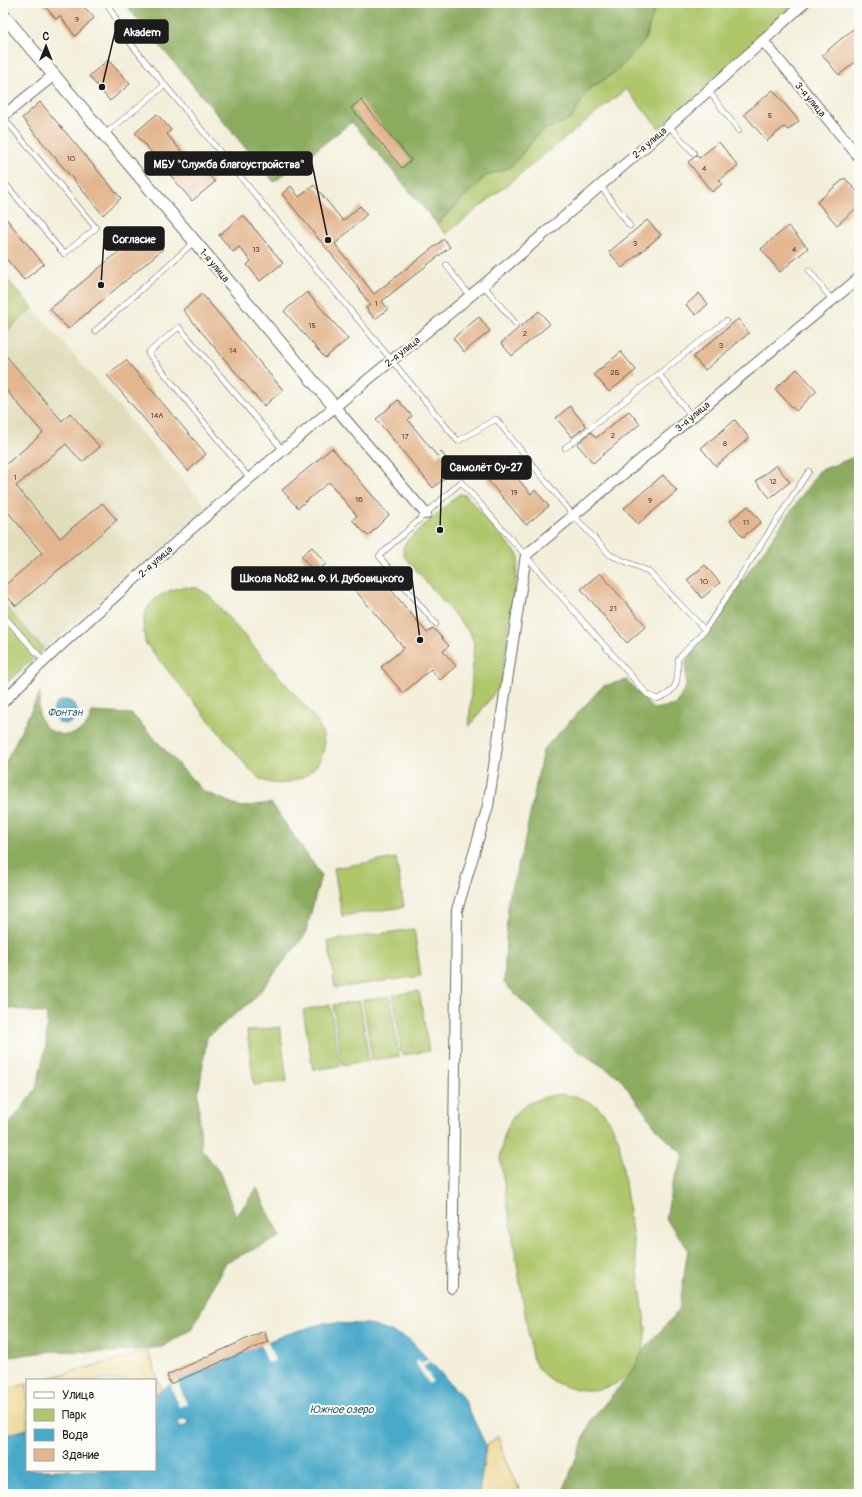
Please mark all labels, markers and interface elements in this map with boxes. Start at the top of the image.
house number: 9 [75,15,79,24]
callout: Akadem [115,20,168,43]
north arrow [26,26,66,66]
text: Akadem [123,26,161,39]
text: С [43,30,50,43]
street label: 3-я улица [792,80,828,120]
house number: 5 [768,111,772,120]
street label: 2-я улица [630,124,670,161]
callout: МБУ "Служба благоустройства" [145,152,312,175]
house number: 10 [67,154,76,163]
text: МБУ "Служба благоустройства" [154,158,304,171]
house number: 4 [702,164,707,173]
callout: Согласие [104,227,164,250]
text: Согласие [112,233,156,246]
house number: 3 [633,239,638,248]
house number: 13 [252,245,260,254]
house number: 4 [792,245,797,254]
street label: 1-я улица [197,246,232,285]
house number: 1 [374,299,378,308]
house number: 15 [308,321,316,330]
house number: 2 [523,329,528,338]
street label: 2-я улица [383,334,423,370]
house number: 3 [719,341,724,350]
house number: 14 [229,346,237,355]
house number: 2Б [610,368,620,377]
street label: 3-я улица [673,399,713,435]
house number: 14А [151,411,163,420]
house number: 2 [611,431,616,440]
house number: 17 [401,432,409,441]
house number: 8 [723,439,727,448]
callout: Самолёт Су-27 [442,456,531,479]
text: Самолёт Су-27 [450,461,523,474]
house number: 1 [13,473,17,482]
house number: 12 [769,477,777,486]
house number: 19 [510,488,518,497]
house number: 16 [355,495,363,504]
house number: 9 [648,496,652,505]
house number: 11 [743,518,749,527]
street label: 2-я улица [136,543,175,580]
callout: Школа №82 им. Ф. И. Дубовицкого [232,567,412,590]
text: Школа №82 им. Ф. И. Дубовицкого [239,572,404,585]
house number: 10 [700,577,709,586]
house number: 21 [609,604,617,613]
water label: Фонтан [48,706,84,719]
legend [26,1379,156,1471]
text: Улица [62,1388,94,1403]
water label: Южное озеро [310,1403,375,1416]
text: Парк [62,1408,87,1423]
text: Вода [62,1428,88,1443]
text: Здание [62,1448,99,1463]

